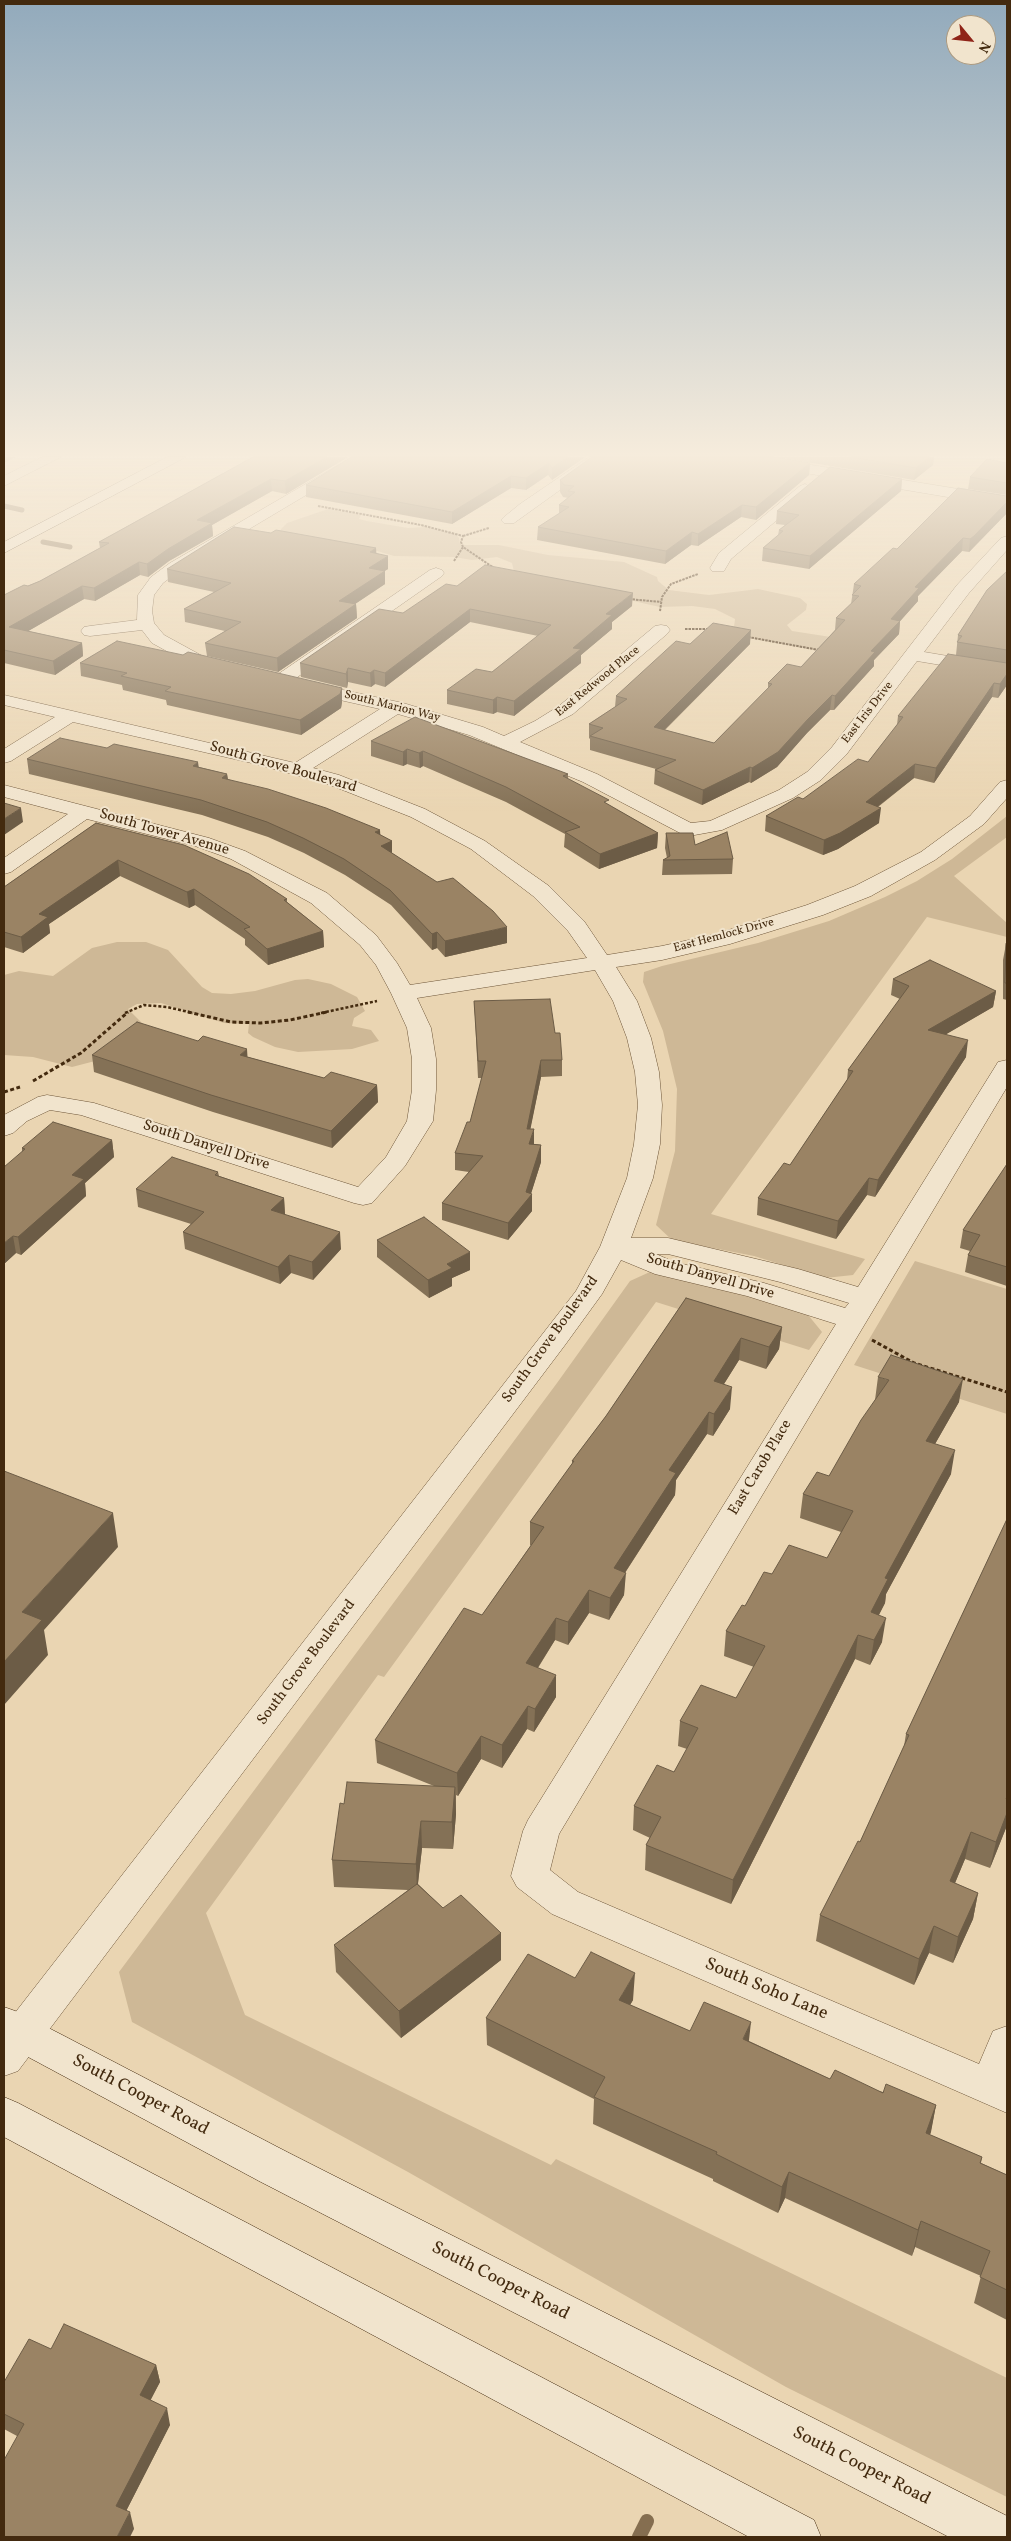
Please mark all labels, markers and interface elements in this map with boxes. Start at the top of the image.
north arrow [946,15,996,65]
text: N [973,38,995,56]
street label: East Redwood Place [553,644,643,720]
street label: East Iris Drive [839,679,897,747]
street label: South Marion Way [342,688,442,726]
street label: South Grove Boulevard [207,738,359,798]
street label: South Tower Avenue [97,806,231,860]
street label: East Hemlock Drive [672,916,776,956]
street label: South Danyell Drive [140,1117,272,1175]
street label: South Danyell Drive [644,1250,776,1304]
street label: South Grove Boulevard [499,1273,603,1407]
street label: East Carob Place [725,1417,797,1519]
street label: South Grove Boulevard [254,1597,360,1729]
street label: South Soho Lane [701,1954,831,2026]
street label: South Cooper Road [68,2051,212,2141]
street label: South Cooper Road [427,2238,573,2326]
street label: South Cooper Road [788,2423,934,2511]

